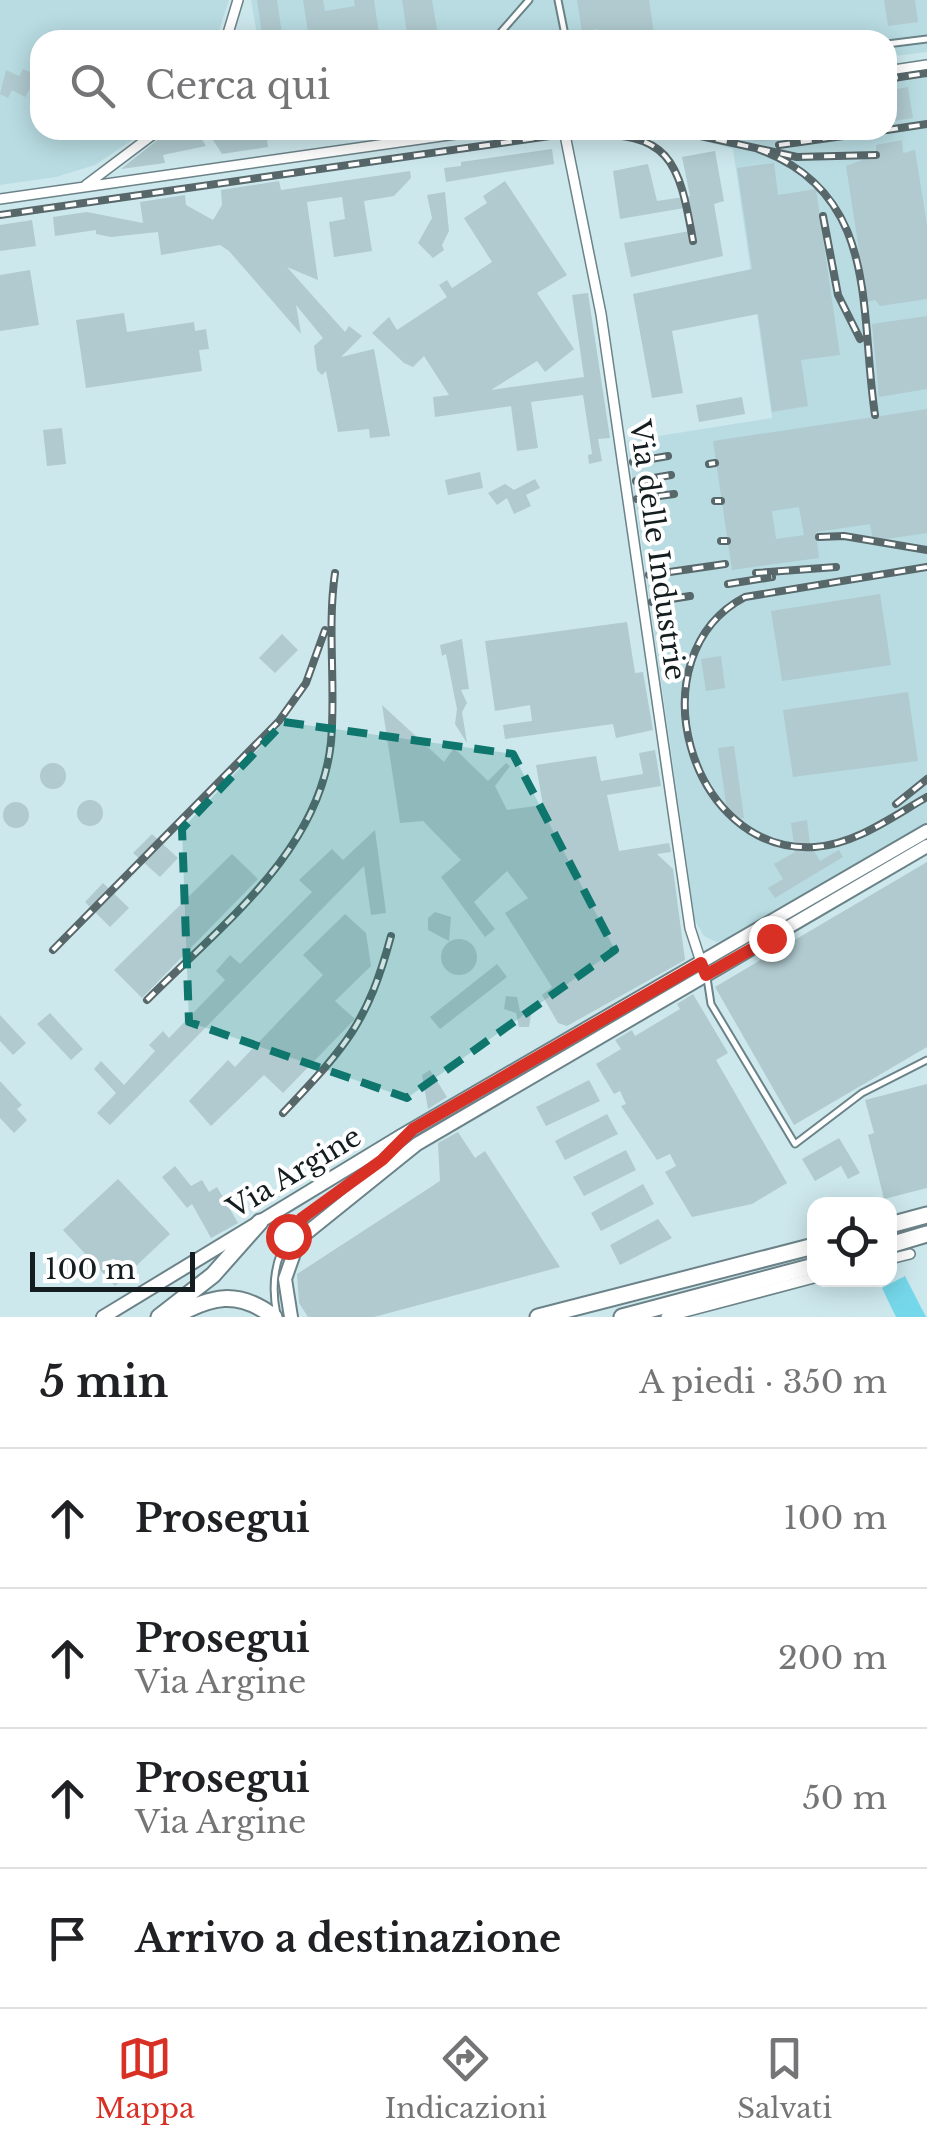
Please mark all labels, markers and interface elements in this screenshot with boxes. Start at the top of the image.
search box [30,30,897,140]
icon: search [65,58,120,113]
text: Cerca qui [145,62,330,109]
street label: Via delle Industrie [622,417,693,682]
route end [749,916,795,962]
street label: Via Argine [220,1119,368,1227]
map controls [807,1197,897,1287]
button: locate [807,1197,897,1287]
route start [266,1214,312,1260]
scale bar [30,1247,195,1292]
text: 100 m [45,1252,136,1287]
text: 5 min [40,1356,168,1408]
text: A piedi · 350 m [639,1362,887,1402]
icon: ahead [40,1491,95,1546]
text: Prosegui [135,1495,310,1542]
text: 100 m [784,1498,887,1538]
text: Prosegui [135,1615,310,1662]
icon: ahead [40,1631,95,1686]
text: 200 m [778,1638,887,1678]
text: Via Argine [135,1662,306,1702]
text: Prosegui [135,1755,310,1802]
icon: ahead [40,1771,95,1826]
text: 50 m [802,1778,887,1818]
text: Via Argine [135,1802,306,1842]
icon: arrive [40,1911,95,1966]
text: Arrivo a destinazione [135,1915,561,1962]
tab: Mappa [95,2031,195,2126]
tab: Indicazioni [385,2031,547,2126]
tab: Salvati [737,2031,832,2126]

